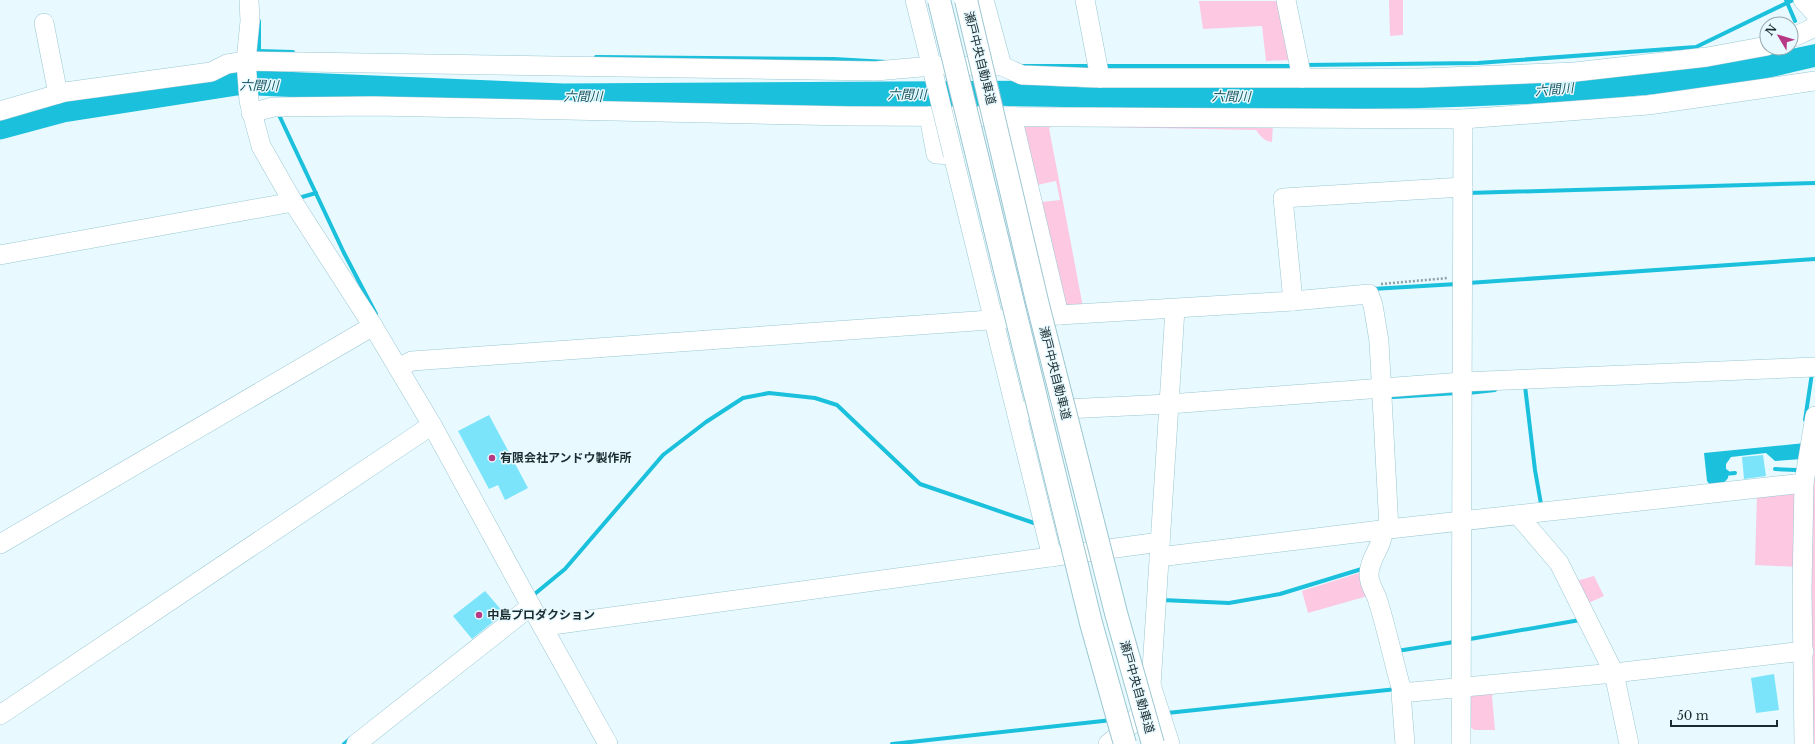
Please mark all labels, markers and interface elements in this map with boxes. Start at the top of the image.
street label: 瀬戸中央自動車道 [962,9,999,106]
north arrow [1759,16,1799,56]
text: N [1762,21,1780,38]
water label: 六間川 [239,77,281,94]
water label: 六間川 [1534,79,1576,100]
water label: 六間川 [887,86,928,103]
water label: 六間川 [563,88,604,105]
water label: 六間川 [1211,88,1253,105]
street label: 瀬戸中央自動車道 [1037,324,1074,421]
place label: 有限会社アンドウ製作所 [500,450,632,465]
marker: 有限会社アンドウ製作所 [487,453,497,463]
place label: 中島プロダクション [487,607,595,622]
marker: 中島プロダクション [474,610,484,620]
street label: 瀬戸中央自動車道 [1117,639,1158,735]
scale bar [1671,702,1777,728]
text: 50 m [1677,708,1709,723]

